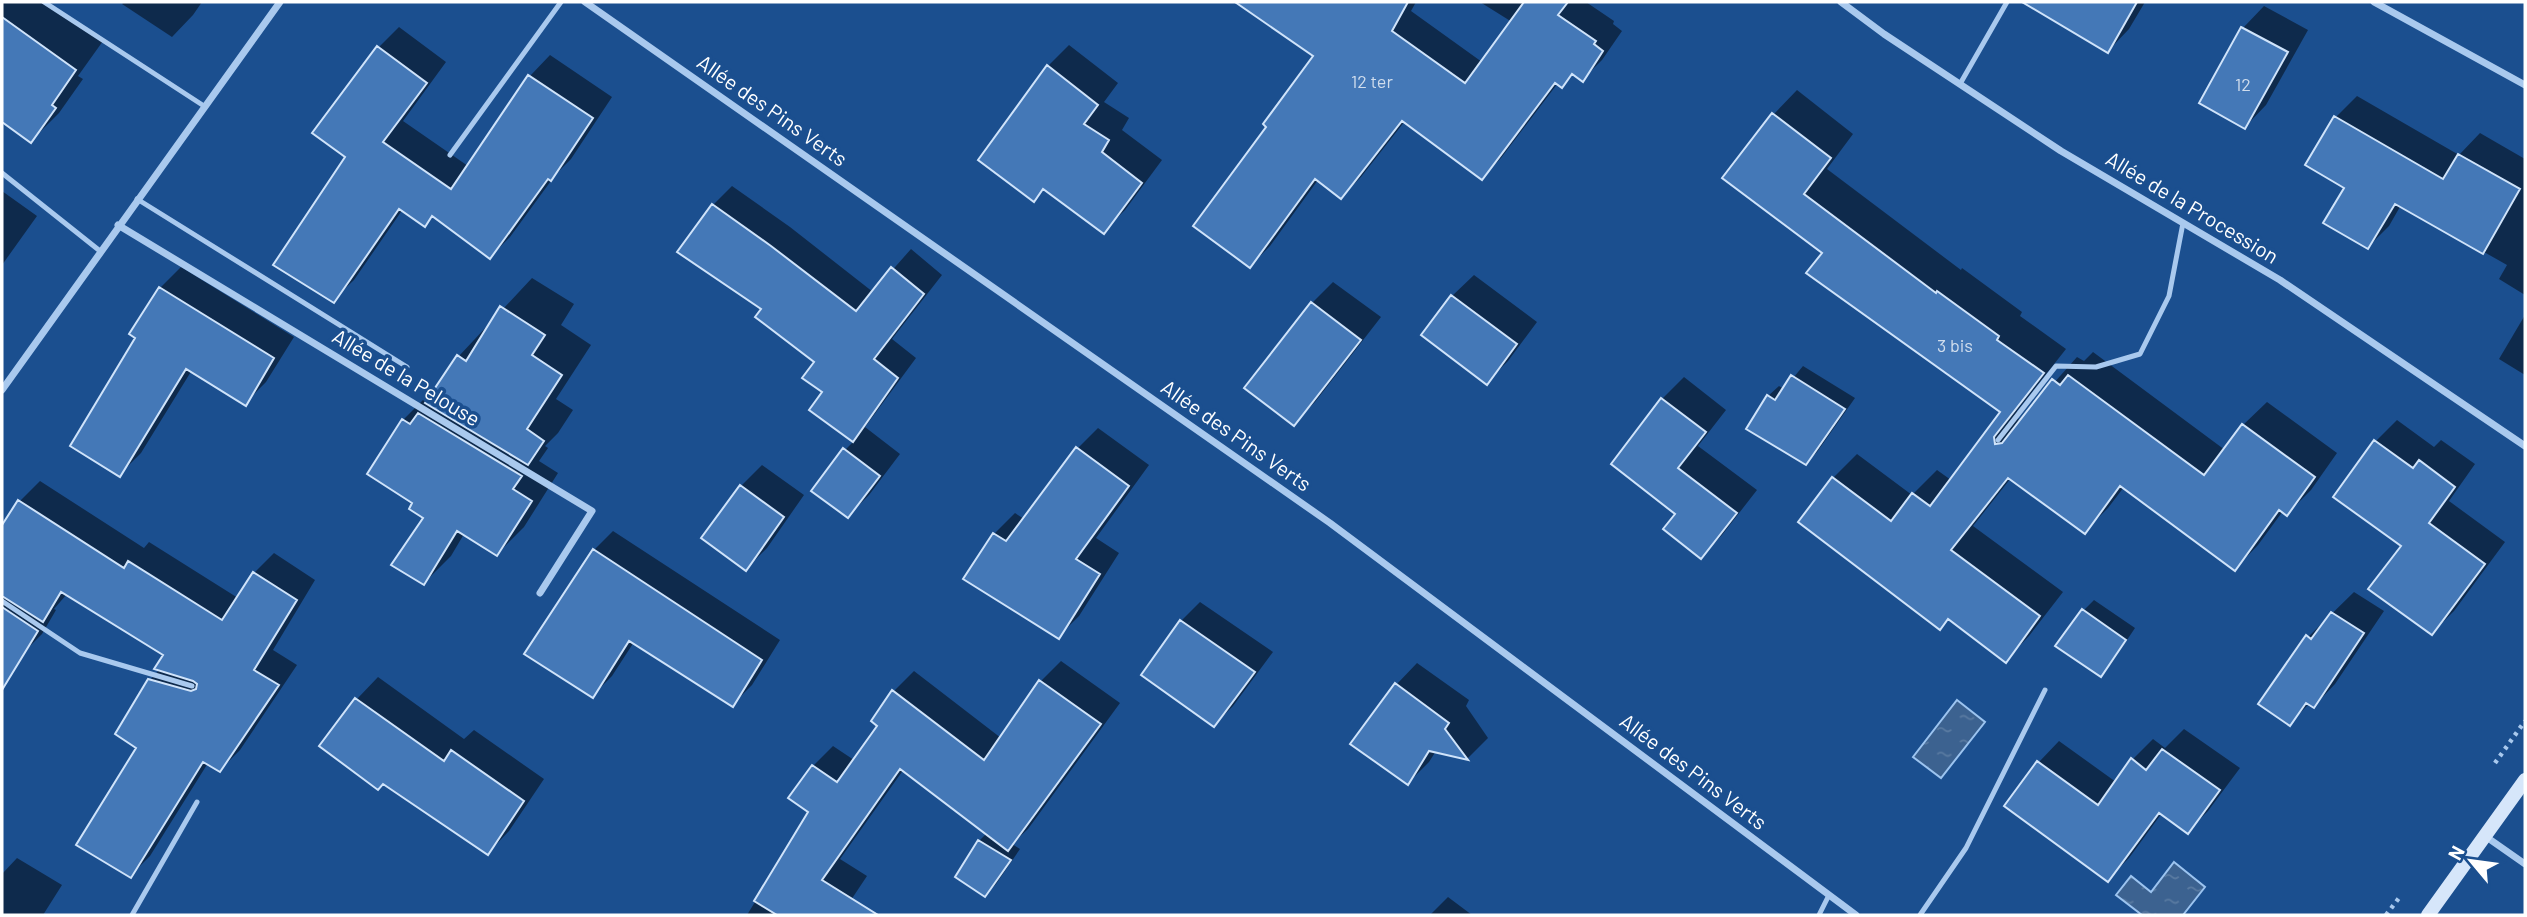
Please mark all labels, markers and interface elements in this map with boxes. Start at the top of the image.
street label: Allée des Pins Verts [693,49,853,171]
house number: 12 ter [1351,70,1393,92]
house number: 12 [2235,73,2251,95]
street label: Allée de la Procession [2102,145,2284,268]
street label: Allée de la Pelouse [328,323,485,431]
house number: 3 bis [1937,334,1973,356]
street label: Allée des Pins Verts [1157,374,1317,496]
street label: Allée des Pins Verts [1616,707,1772,834]
north arrow [2436,826,2506,896]
text: N [2443,841,2469,864]

